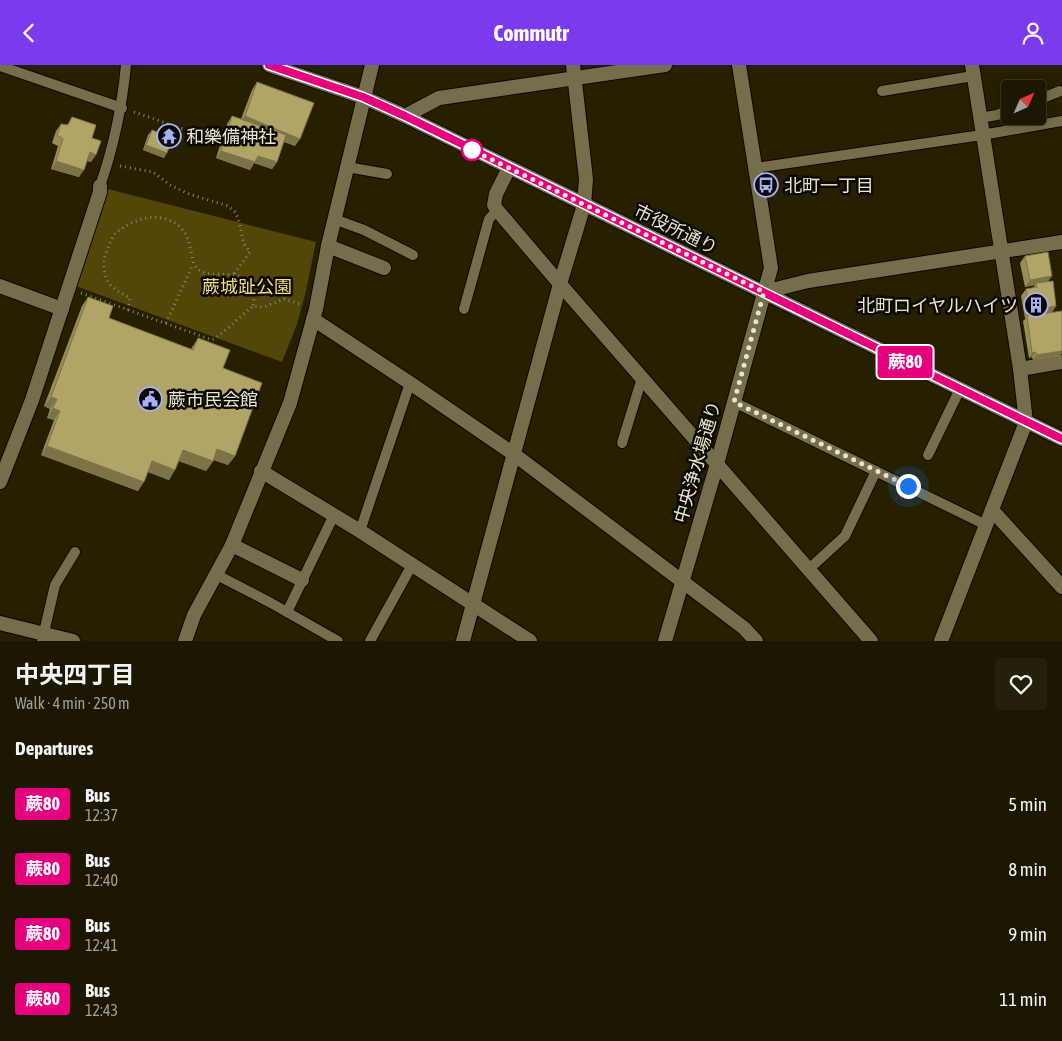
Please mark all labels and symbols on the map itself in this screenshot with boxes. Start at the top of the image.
north arrow [1001,80,1046,125]
temple icon: 和樂備神社 [156,123,182,149]
place label: 和樂備神社 [186,126,276,147]
unlabelled marker [461,139,483,161]
bus stop icon: 北町一丁目 [753,172,779,198]
place label: 北町一丁目 [784,175,874,196]
street label: 市役所通り [631,200,721,258]
park label: 蕨城趾公園 [202,276,292,297]
building icon: 北町ロイヤルハイツ [1023,292,1049,318]
place label: 北町ロイヤルハイツ [857,295,1018,316]
line badge: 蕨80 [876,346,934,378]
public building icon: 蕨市民会館 [137,386,163,412]
place label: 蕨市民会館 [168,389,258,410]
street label: 中央浄水場通り [670,399,724,525]
your location [896,474,921,499]

